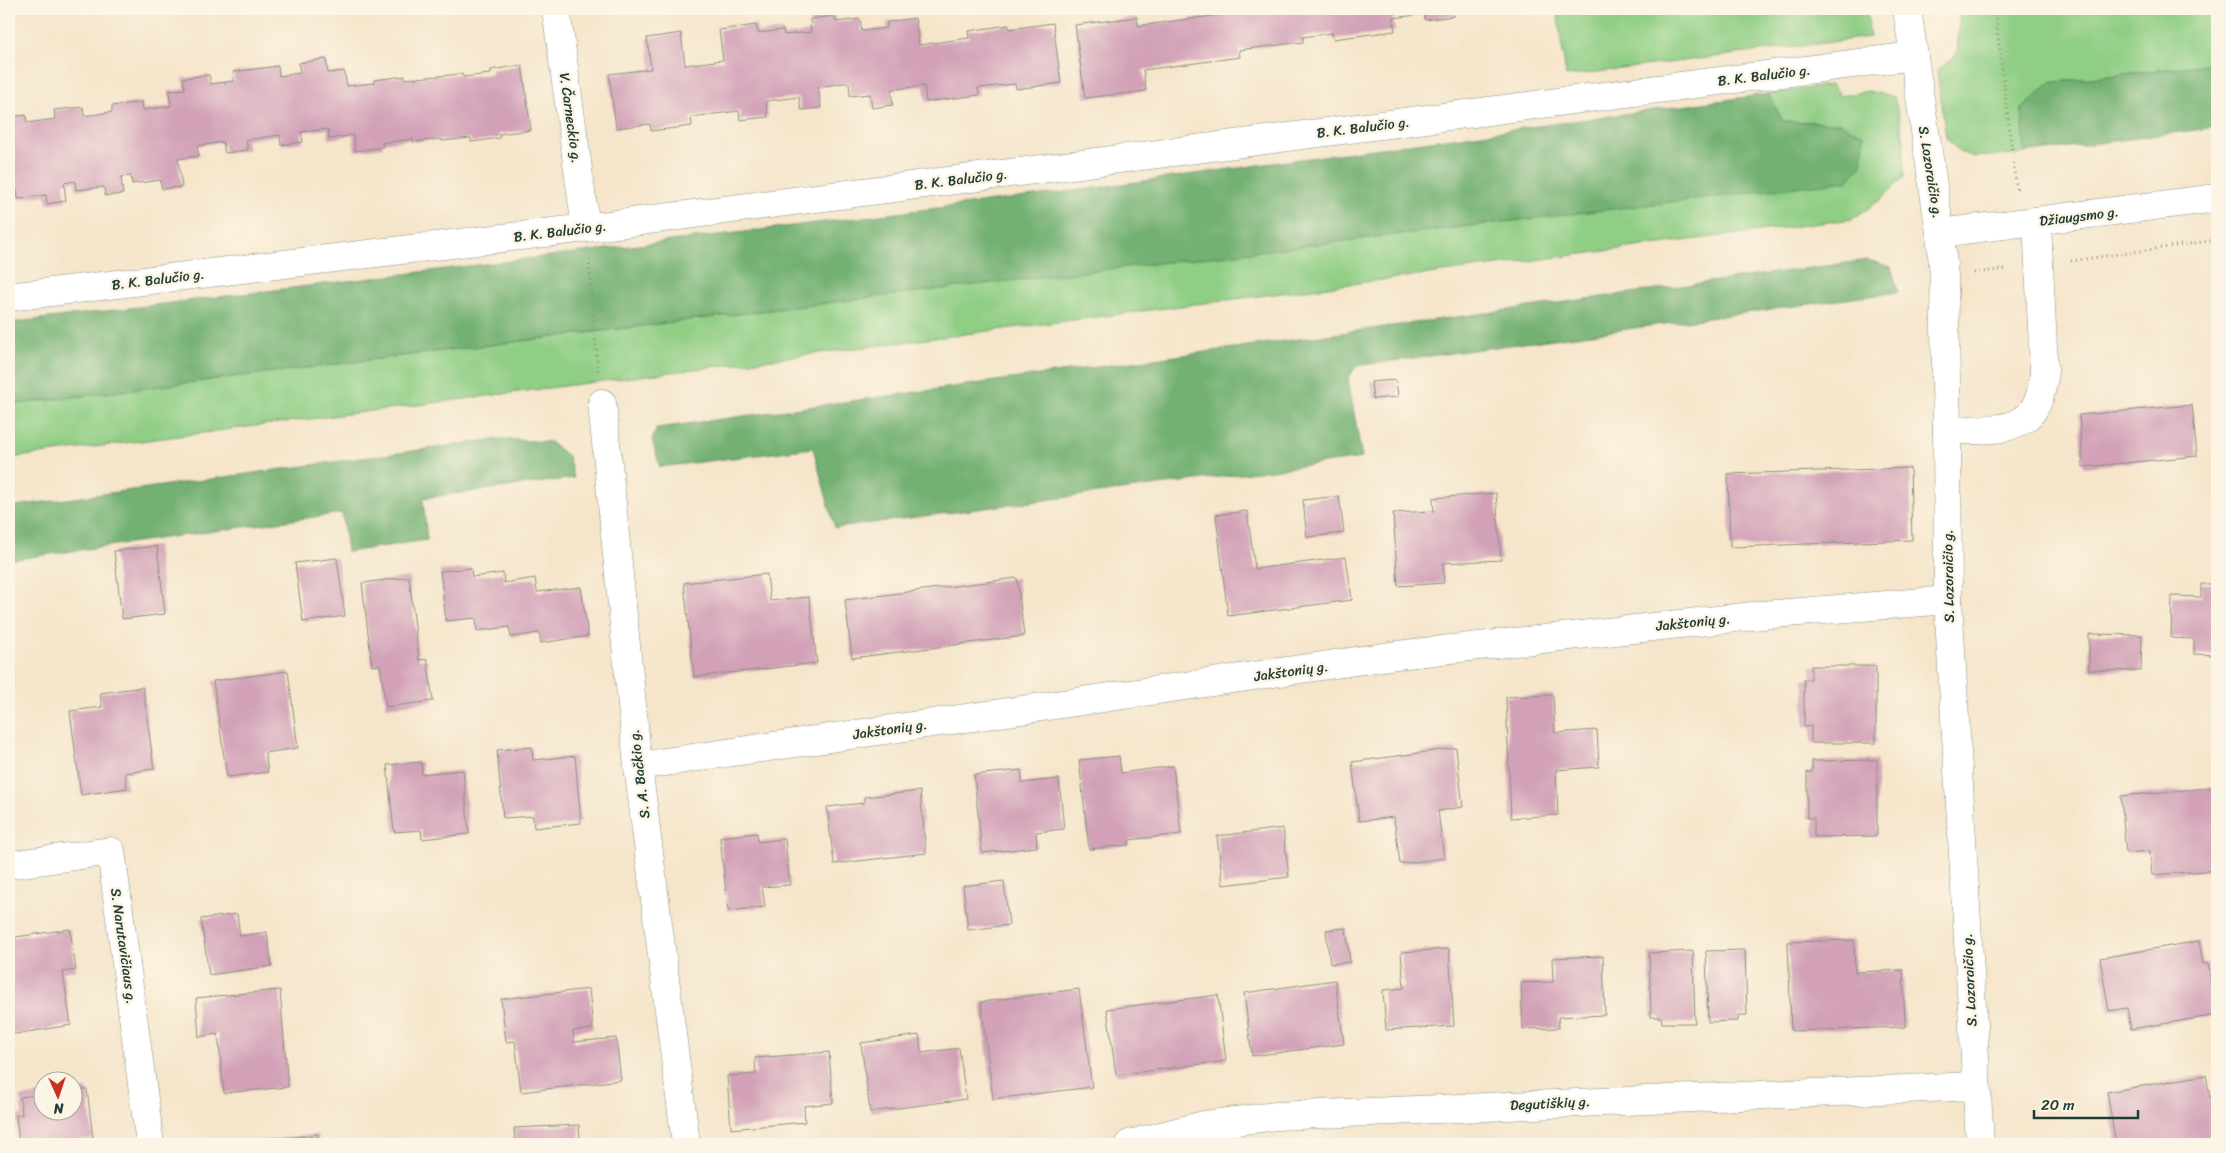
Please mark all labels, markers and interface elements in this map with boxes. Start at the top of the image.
street label: B. K. Balučio g. [1716,57,1812,94]
street label: V. Čarneckio g. [552,71,589,165]
street label: B. K. Balučio g. [1315,109,1411,146]
street label: S. Lozoraičio g. [1911,124,1950,220]
street label: B. K. Balučio g. [913,161,1009,198]
street label: Džiaugsmo g. [2038,199,2120,234]
street label: B. K. Balučio g. [512,213,608,250]
street label: B. K. Balučio g. [110,261,206,298]
street label: S. Lozoraičio g. [1935,529,1962,623]
street label: Jakštonių g. [1654,606,1731,639]
street label: Jakštonių g. [1251,654,1330,689]
street label: Jakštonių g. [850,712,929,747]
street label: S. A. Bačkio g. [622,728,657,820]
street label: S. Narutavičiaus g. [103,886,144,1006]
street label: S. Lozoraičio g. [1955,933,1984,1027]
north arrow [32,1070,82,1120]
scale bar [2034,1088,2137,1120]
street label: Degutiškių g. [1509,1089,1591,1118]
text: 20 m [2041,1092,2075,1118]
text: N [53,1096,65,1121]

